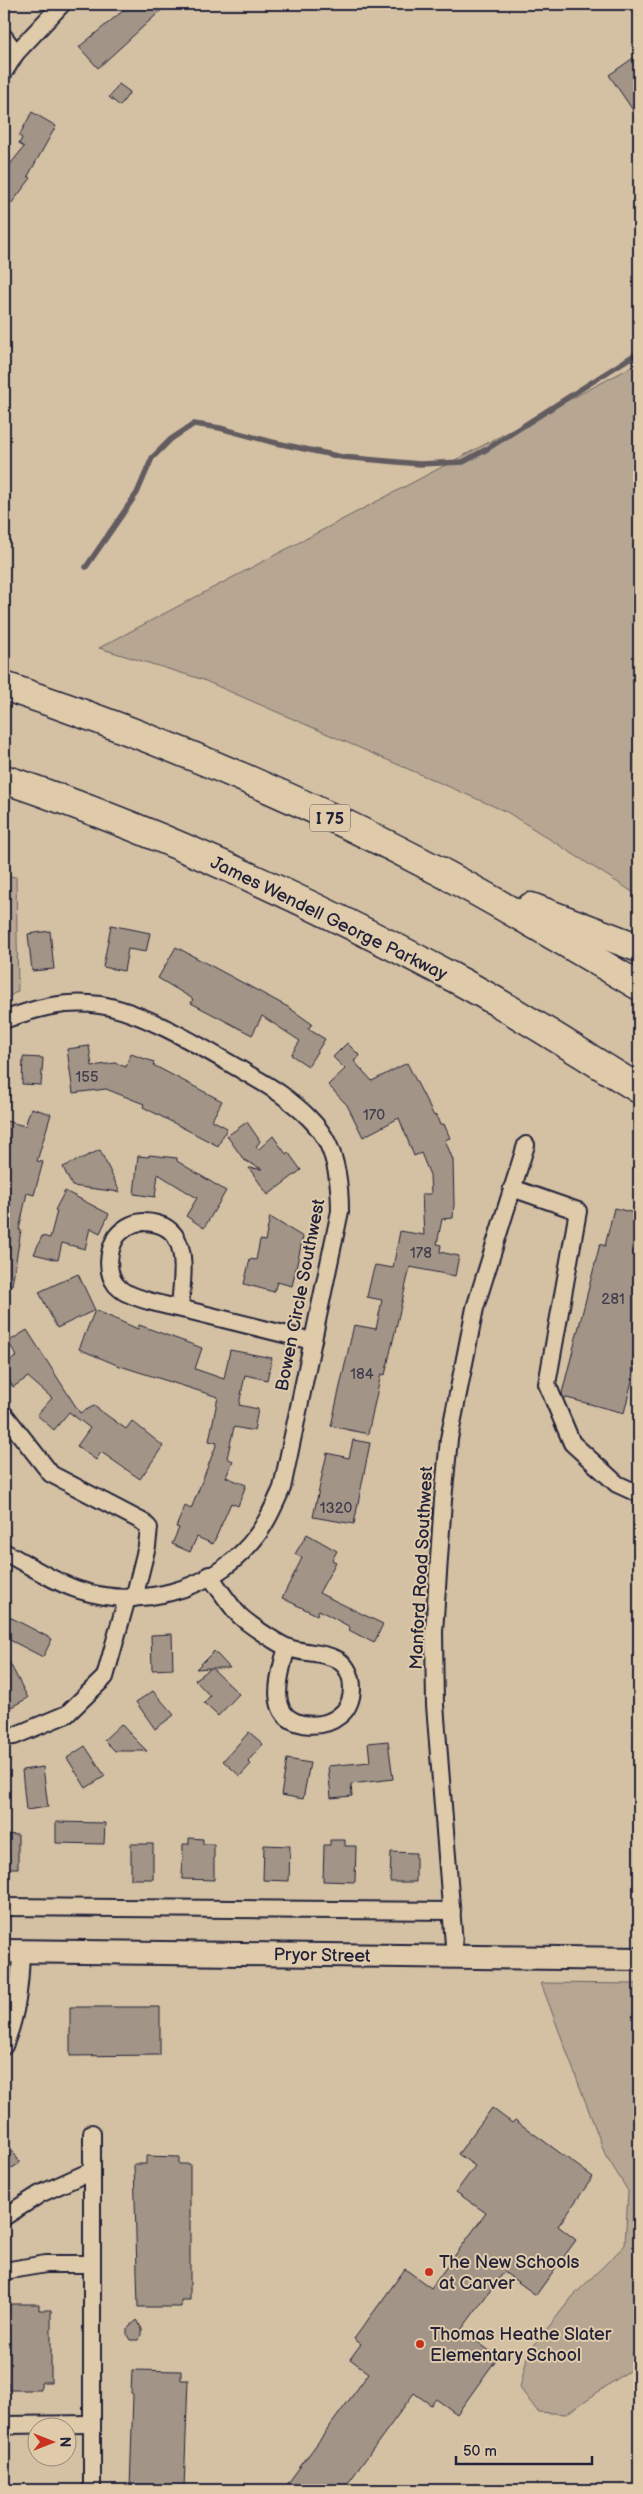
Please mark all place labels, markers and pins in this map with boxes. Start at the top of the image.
place label: The New Schools at Carver [439,2252,579,2294]
marker: The New Schools at Carver [423,2266,435,2278]
place label: Thomas Heathe Slater Elementary School [430,2324,612,2366]
marker: Thomas Heathe Slater Elementary School [414,2338,426,2350]

